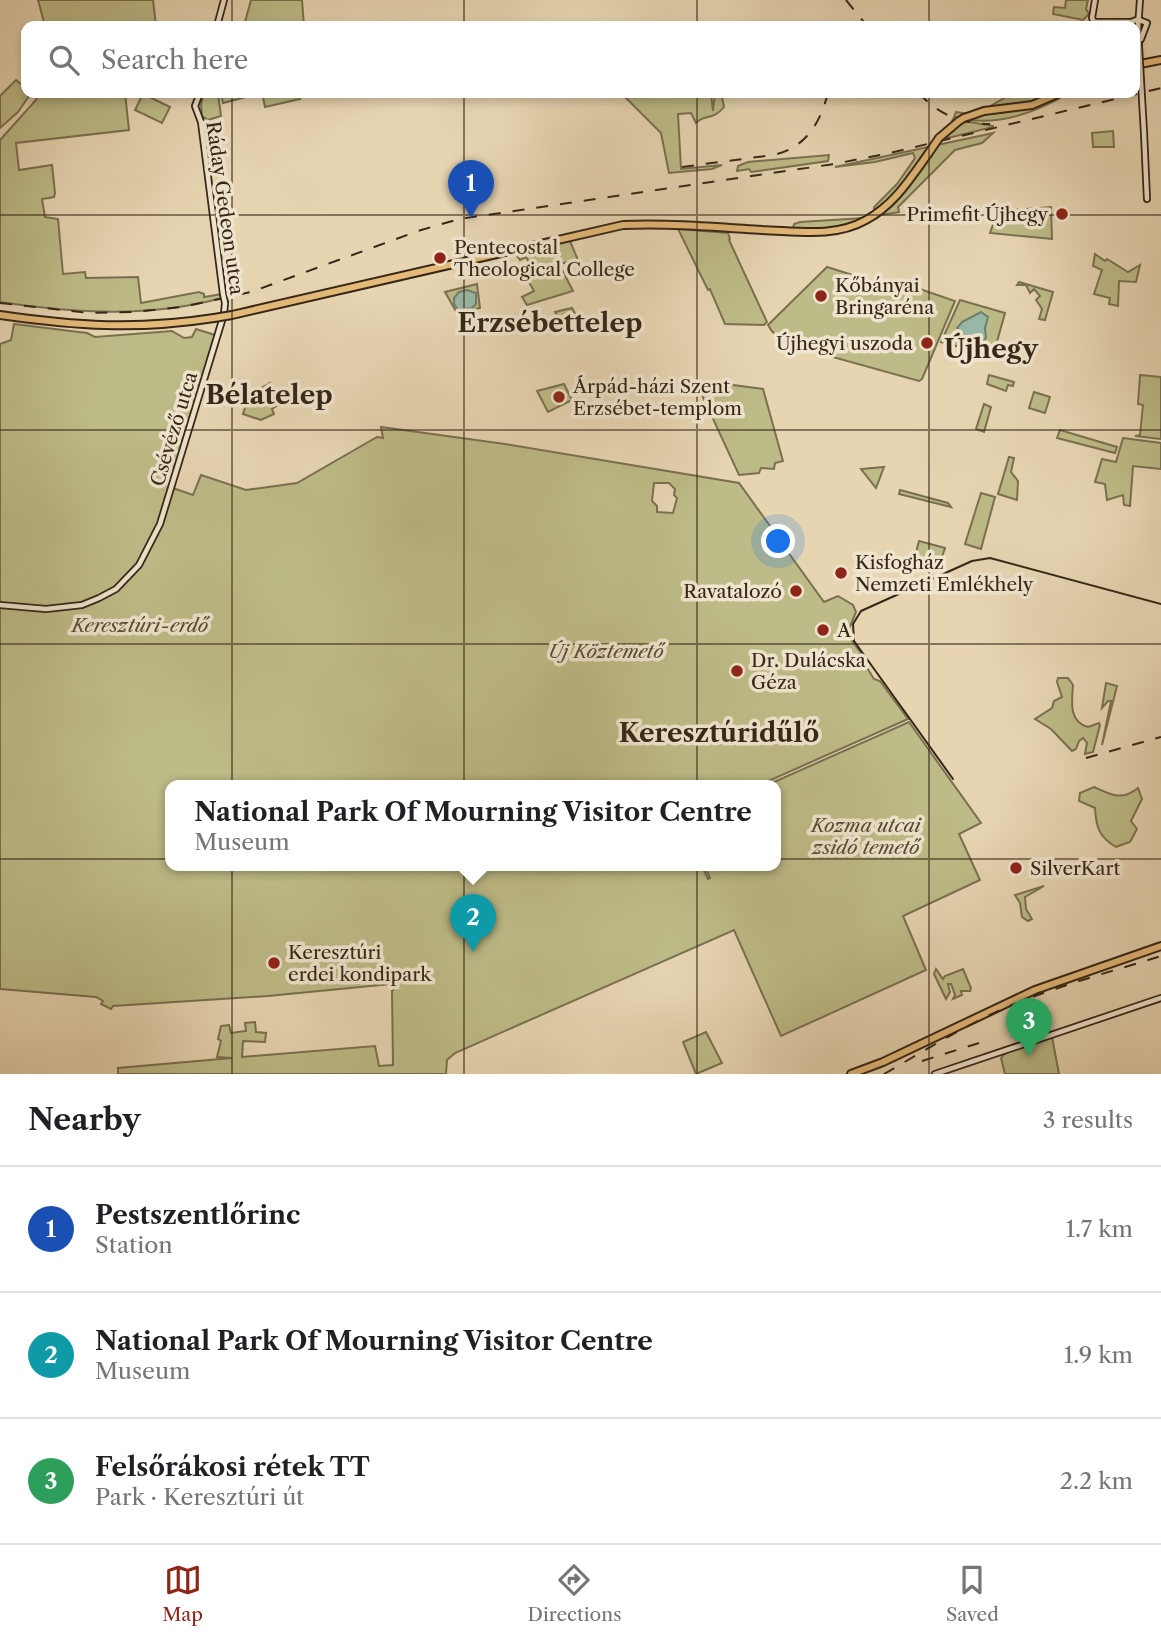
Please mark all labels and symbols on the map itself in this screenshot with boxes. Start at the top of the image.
street label: Ráday Gedeon utca [201,120,249,296]
pin: 1 [448,160,494,218]
place label: Primefit Újhegy [906,203,1048,226]
marker: Primefit Újhegy [1054,206,1070,222]
place label: Pentecostal Theological College [454,236,635,281]
marker: Pentecostal Theological College [432,250,448,266]
place label: Kőbányai Bringaréna [835,274,934,319]
marker: Kőbányai Bringaréna [813,288,829,304]
district label: Erzsébettelep [458,307,642,339]
place label: Újhegyi uszoda [776,332,913,355]
district label: Újhegy [944,332,1039,365]
marker: Újhegyi uszoda [919,335,935,351]
street label: Csévéző utca [146,369,202,489]
place label: Árpád-házi Szent Erzsébet-templom [572,375,742,420]
district label: Bélatelep [205,379,333,411]
marker: Árpád-házi Szent Erzsébet-templom [551,389,567,405]
your location [761,524,795,558]
place label: Kisfogház Nemzeti Emlékhely [855,551,1034,596]
marker: Kisfogház Nemzeti Emlékhely [833,565,849,581]
place label: Ravatalozó [683,580,782,603]
marker: Ravatalozó [788,583,804,599]
park label: Keresztúri-erdő [70,614,211,637]
place label: A [836,619,852,642]
marker: A [815,622,831,638]
park label: Új Köztemető [548,640,666,663]
place label: Dr. Dulácska Géza [751,649,866,694]
marker: Dr. Dulácska Géza [729,663,745,679]
district label: Keresztúridűlő [619,717,819,749]
park label: Kozma utcai zsidó temető [809,814,922,859]
place label: SilverKart [1030,857,1120,880]
marker: SilverKart [1008,860,1024,876]
pin: 2 [450,894,496,952]
place label: Keresztúri erdei kondipark [288,941,432,986]
marker: Keresztúri erdei kondipark [266,955,282,971]
pin: 3 [1006,998,1052,1056]

